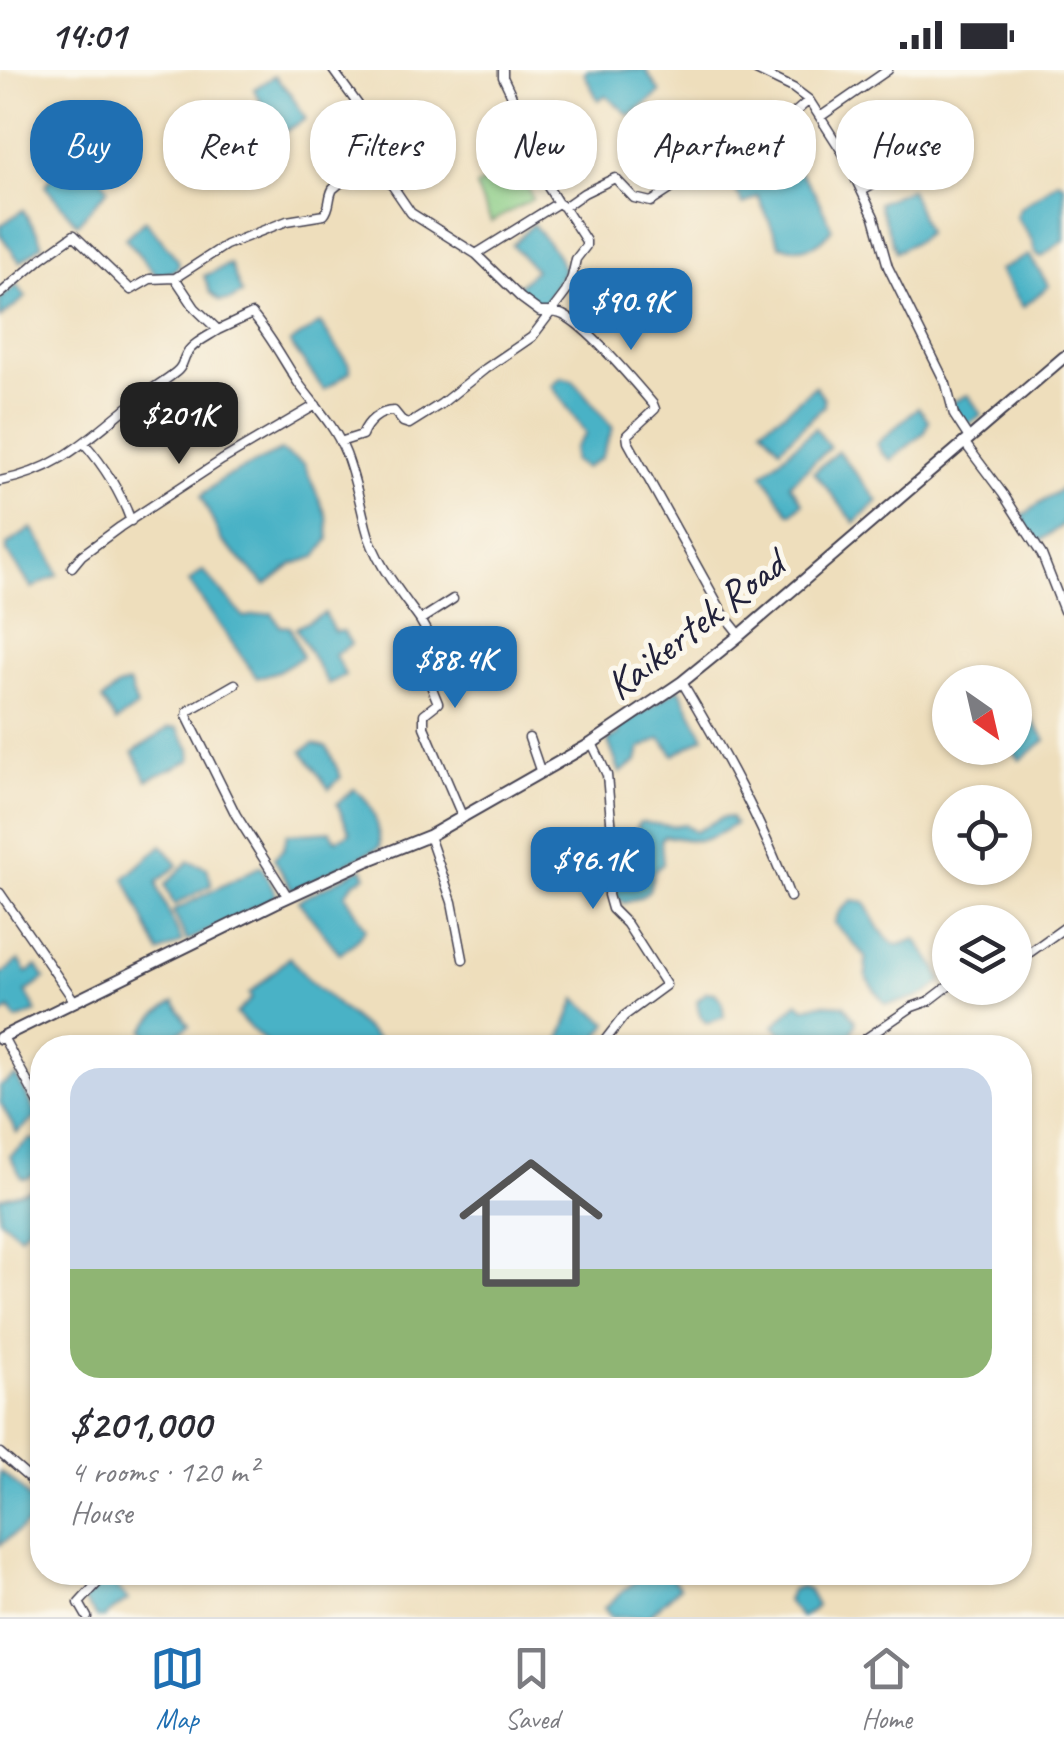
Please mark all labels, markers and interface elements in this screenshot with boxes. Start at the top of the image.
text: 14:01 [50,12,126,59]
chip: Buy [30,100,143,190]
chip: Rent [163,100,290,190]
chip: Filters [310,100,456,190]
chip: New [476,100,597,190]
chip: Apartment [617,100,816,190]
chip: House [836,100,974,190]
pin: $90.9K [550,268,712,353]
text: $90.9K [591,280,671,321]
pin: $201K [109,382,249,467]
text: $201K [142,394,216,435]
street label: Kaikertek Road [595,535,800,712]
pin: $88.4K [374,626,536,711]
text: $88.4K [415,638,495,679]
north arrow [932,665,1032,765]
map controls [932,665,1032,1005]
button: locate [932,785,1032,885]
pin: $96.1K [512,827,674,912]
text: $96.1K [553,839,633,880]
button: layers [932,905,1032,1005]
icon: home [441,1133,621,1313]
text: $201,000 [70,1398,211,1451]
text: 4 rooms · 120 m² [70,1451,257,1492]
text: House [70,1492,132,1533]
tab: Map [150,1641,205,1736]
tab: Saved [504,1641,559,1736]
tab: Home [859,1641,914,1736]

